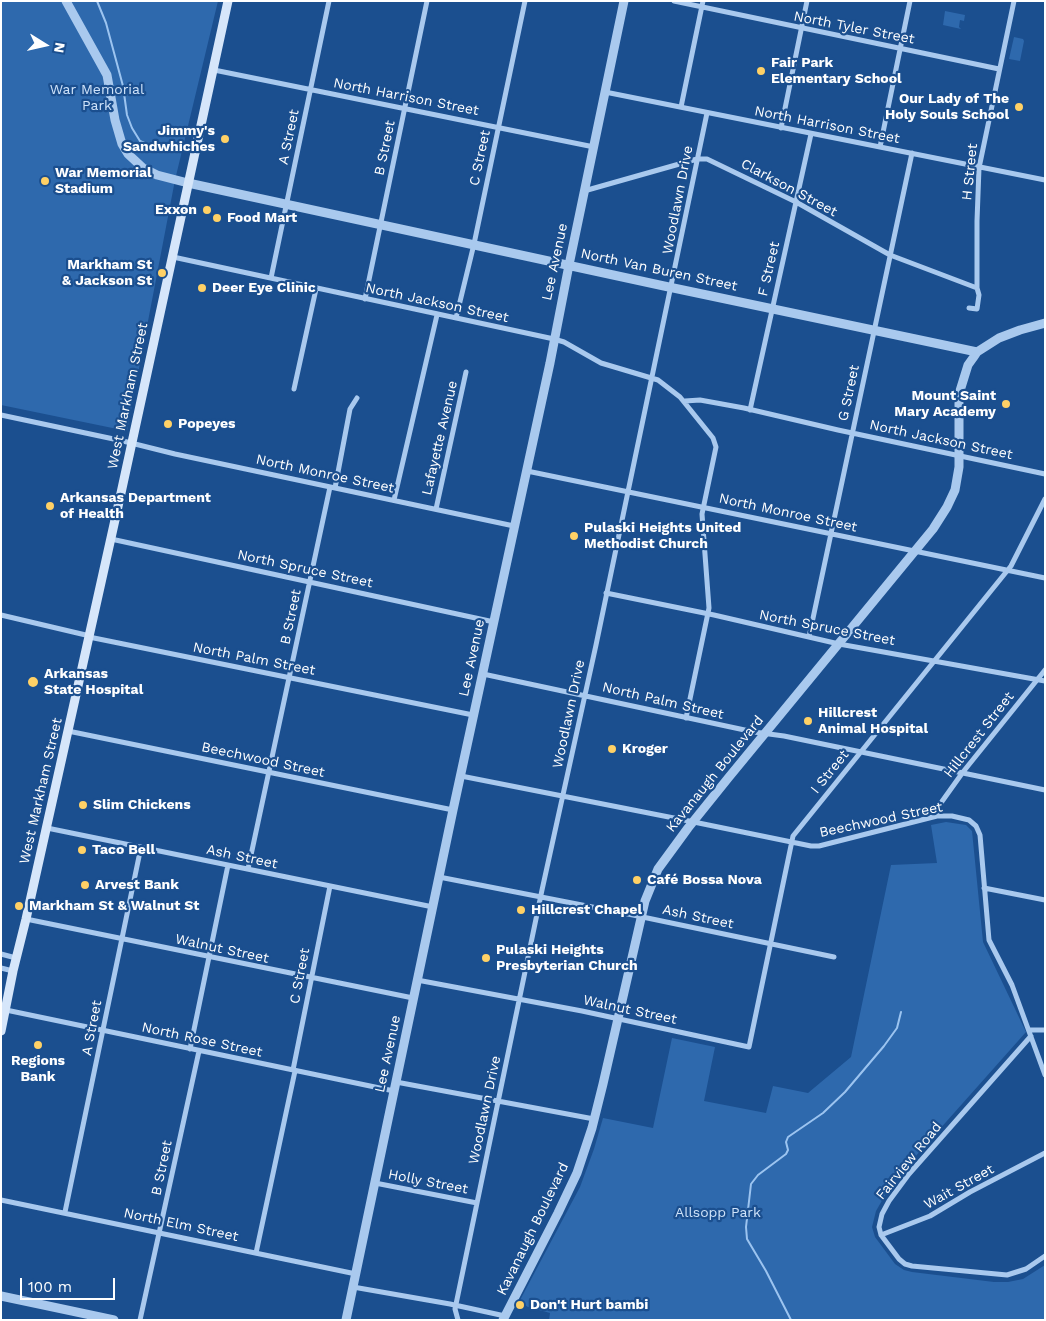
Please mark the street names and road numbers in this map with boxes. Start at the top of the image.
street label: North Tyler Street [792,8,916,48]
street label: North Harrison Street [332,75,480,119]
street label: North Harrison Street [753,103,901,147]
street label: A Street [275,108,303,166]
street label: B Street [371,119,399,177]
street label: C Street [466,129,494,187]
street label: H Street [959,143,981,201]
street label: Woodlawn Drive [659,144,697,256]
street label: Clarkson Street [738,156,840,220]
street label: Lee Avenue [539,222,571,302]
street label: F Street [755,240,783,298]
street label: North Van Buren Street [579,245,739,295]
street label: North Jackson Street [364,280,510,326]
street label: West Markham Street [104,321,152,471]
street label: G Street [835,363,863,423]
street label: Lafayette Avenue [419,379,461,497]
street label: North Jackson Street [868,417,1014,463]
street label: North Monroe Street [254,451,396,497]
street label: North Monroe Street [717,490,859,536]
street label: North Spruce Street [236,546,374,592]
street label: B Street [277,588,305,646]
street label: North Spruce Street [758,607,896,649]
street label: Lee Avenue [456,618,488,698]
street label: North Palm Street [191,639,317,679]
street label: Woodlawn Drive [549,658,589,770]
street label: North Palm Street [601,679,725,723]
street label: Hillcrest Street [940,689,1018,781]
street label: Kavanaugh Boulevard [663,712,767,836]
street label: West Markham Street [16,716,66,866]
street label: Beechwood Street [200,739,326,781]
street label: I Street [807,747,853,797]
street label: Beechwood Street [818,799,944,841]
street label: Ash Street [205,841,279,873]
street label: Ash Street [661,901,735,933]
street label: Walnut Street [174,931,270,967]
street label: C Street [286,947,314,1005]
street label: Walnut Street [582,992,678,1028]
street label: A Street [78,999,106,1057]
street label: Lee Avenue [372,1014,404,1094]
street label: North Rose Street [140,1019,264,1061]
street label: Woodlawn Drive [465,1054,505,1166]
street label: Fairview Road [873,1119,945,1203]
street label: B Street [148,1139,176,1197]
street label: Kavanaugh Boulevard [494,1160,572,1298]
street label: Wait Street [921,1161,997,1213]
street label: Holly Street [387,1166,469,1198]
street label: North Elm Street [122,1205,240,1245]

